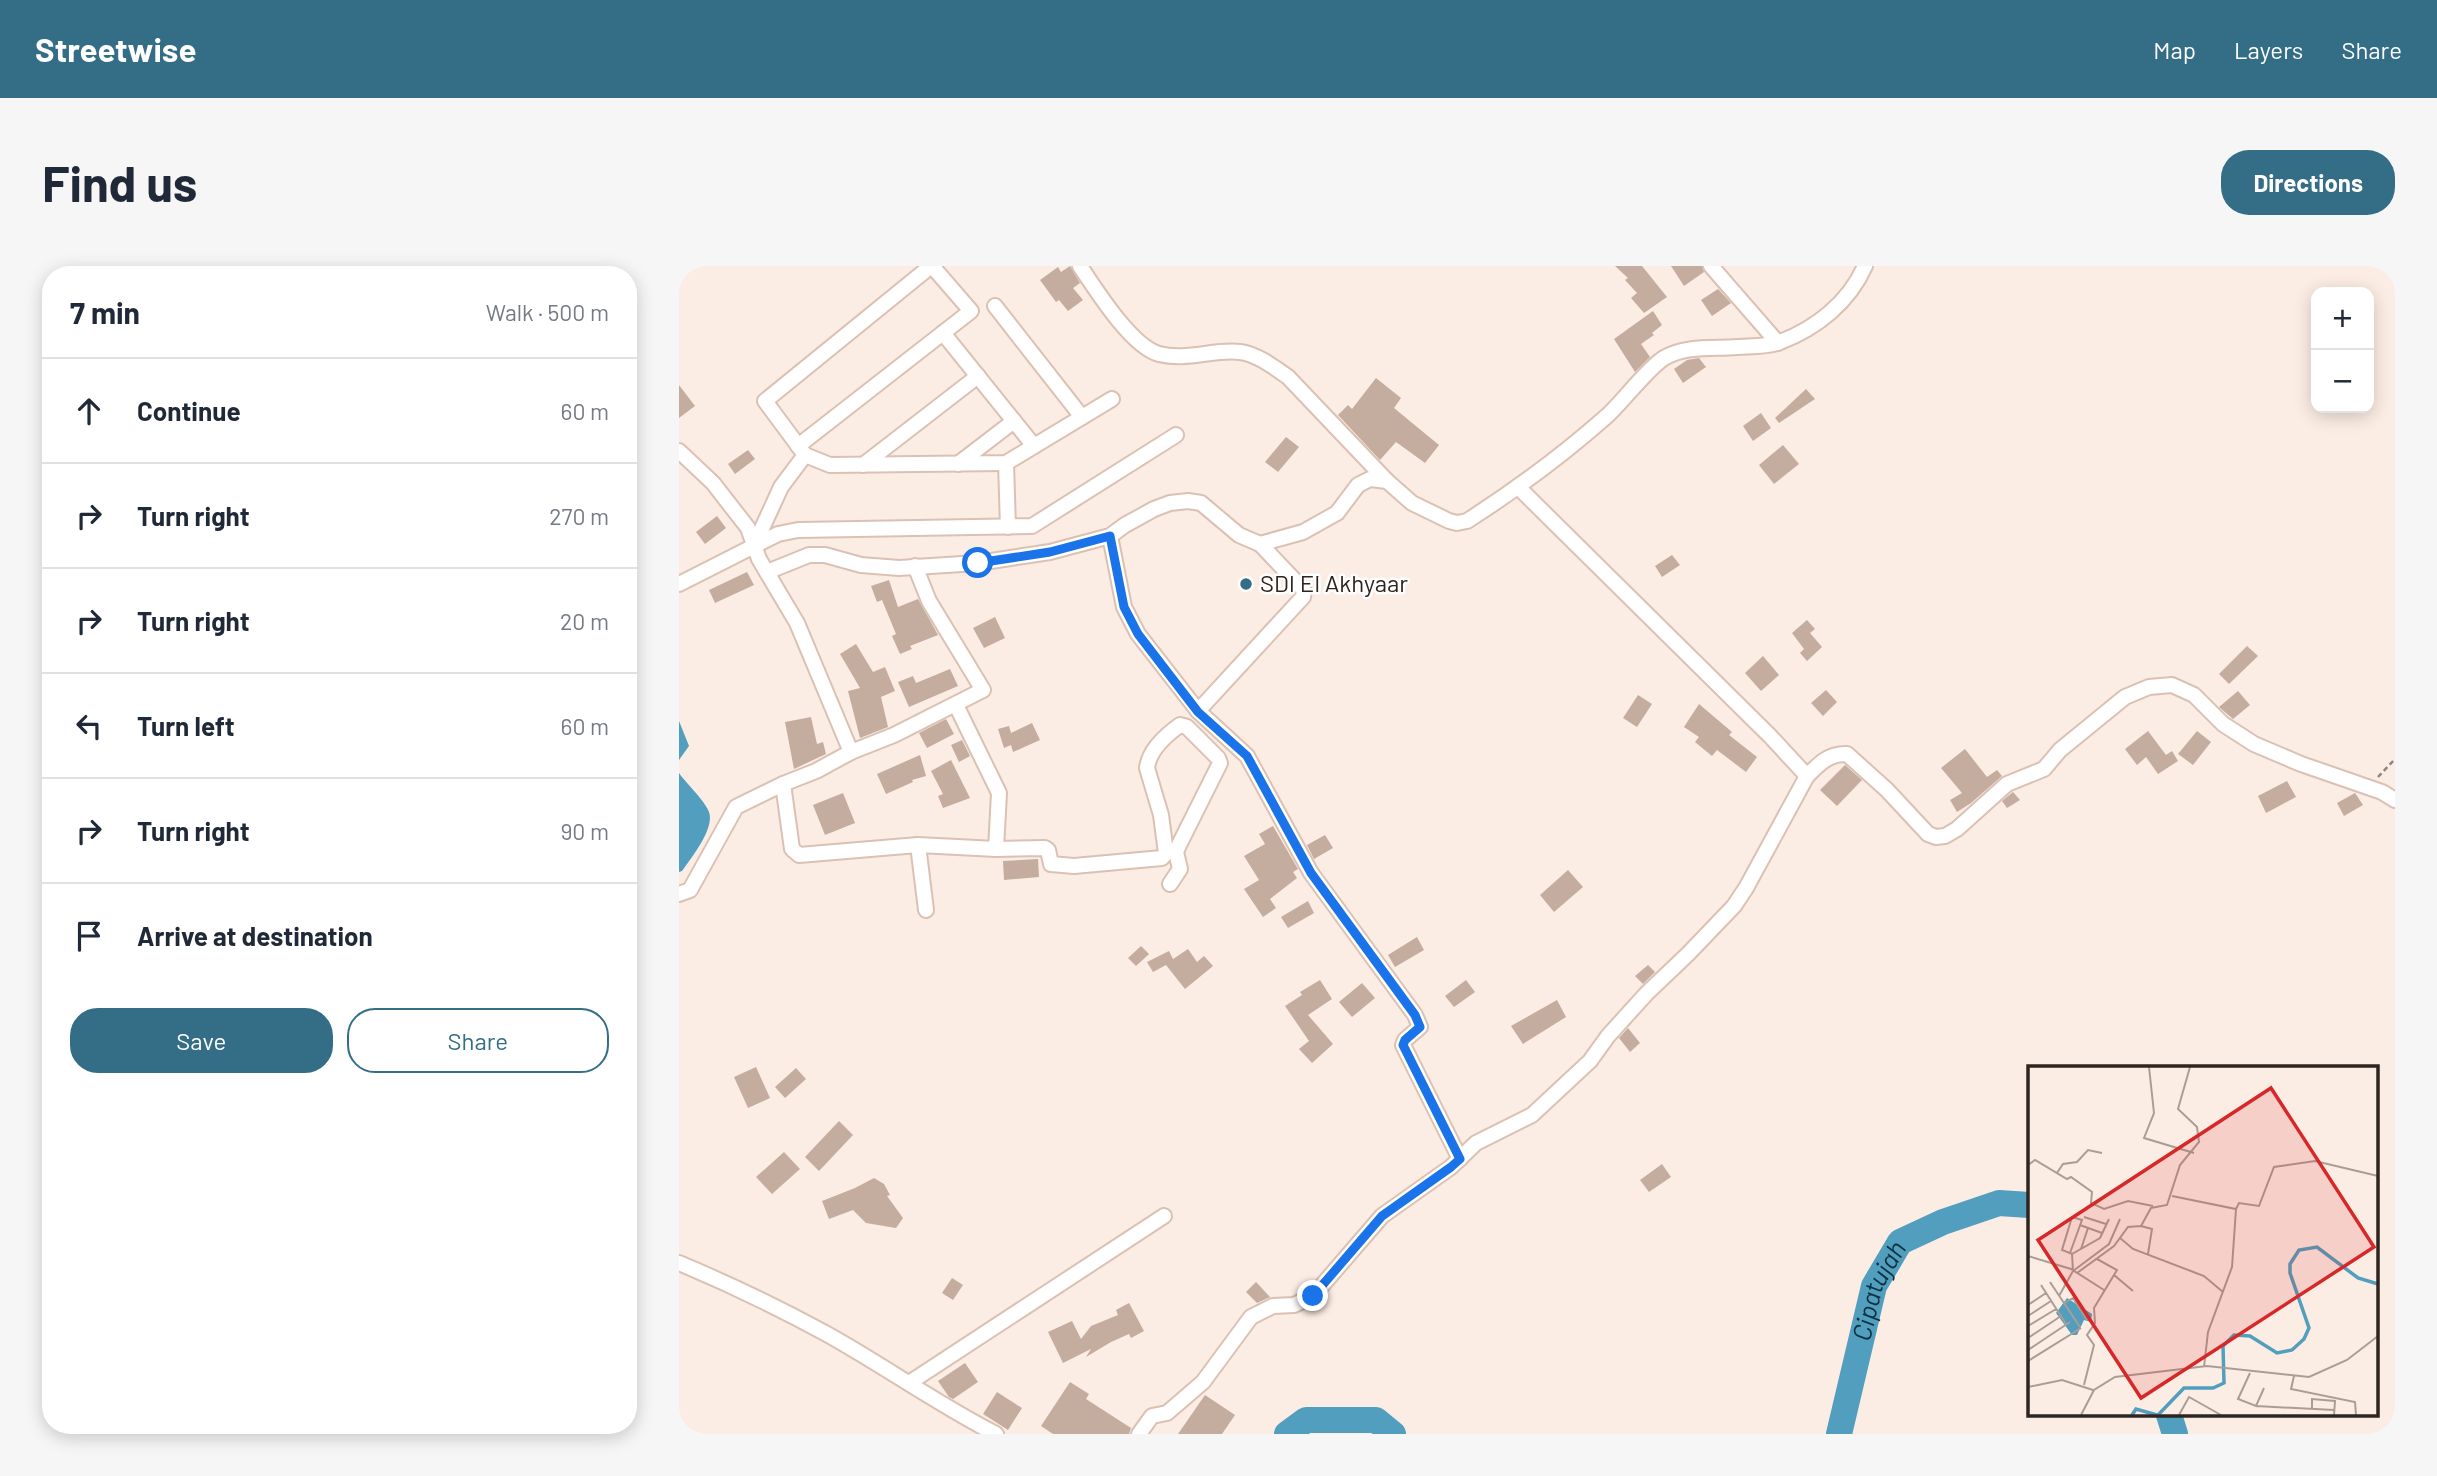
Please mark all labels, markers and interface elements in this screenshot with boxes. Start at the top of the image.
text: Streetwise [35,29,196,69]
text: Map [2153,35,2196,64]
text: Layers [2234,35,2303,64]
text: Share [2341,35,2402,64]
button: Directions [2221,150,2395,215]
text: Find us [42,153,197,212]
map controls [2311,287,2374,413]
button: + [2311,287,2374,350]
text: 7 min [70,294,140,330]
text: Walk · 500 m [486,298,609,326]
button: − [2311,350,2374,413]
icon: ahead [70,392,108,430]
text: Continue [137,395,241,426]
text: 60 m [561,397,609,425]
icon: right [70,497,108,535]
text: Turn right [137,500,250,531]
text: 270 m [549,502,609,530]
route start [962,547,993,578]
place label: SDI El Akhyaar [1260,568,1408,597]
marker: SDI El Akhyaar [1238,576,1254,592]
icon: right [70,602,108,640]
text: Turn right [137,605,250,636]
text: 20 m [560,607,609,635]
icon: left [70,707,108,745]
text: Turn left [137,710,235,741]
text: 60 m [561,712,609,740]
icon: right [70,812,108,850]
text: Turn right [137,815,250,846]
text: 90 m [560,817,609,845]
icon: arrive [70,917,108,955]
text: Arrive at destination [137,920,373,951]
button: Save [70,1008,333,1073]
button: Share [347,1008,609,1073]
inset map [2028,1066,2378,1416]
water label: Cipatujah [1845,1234,1911,1344]
route end [1297,1280,1328,1311]

